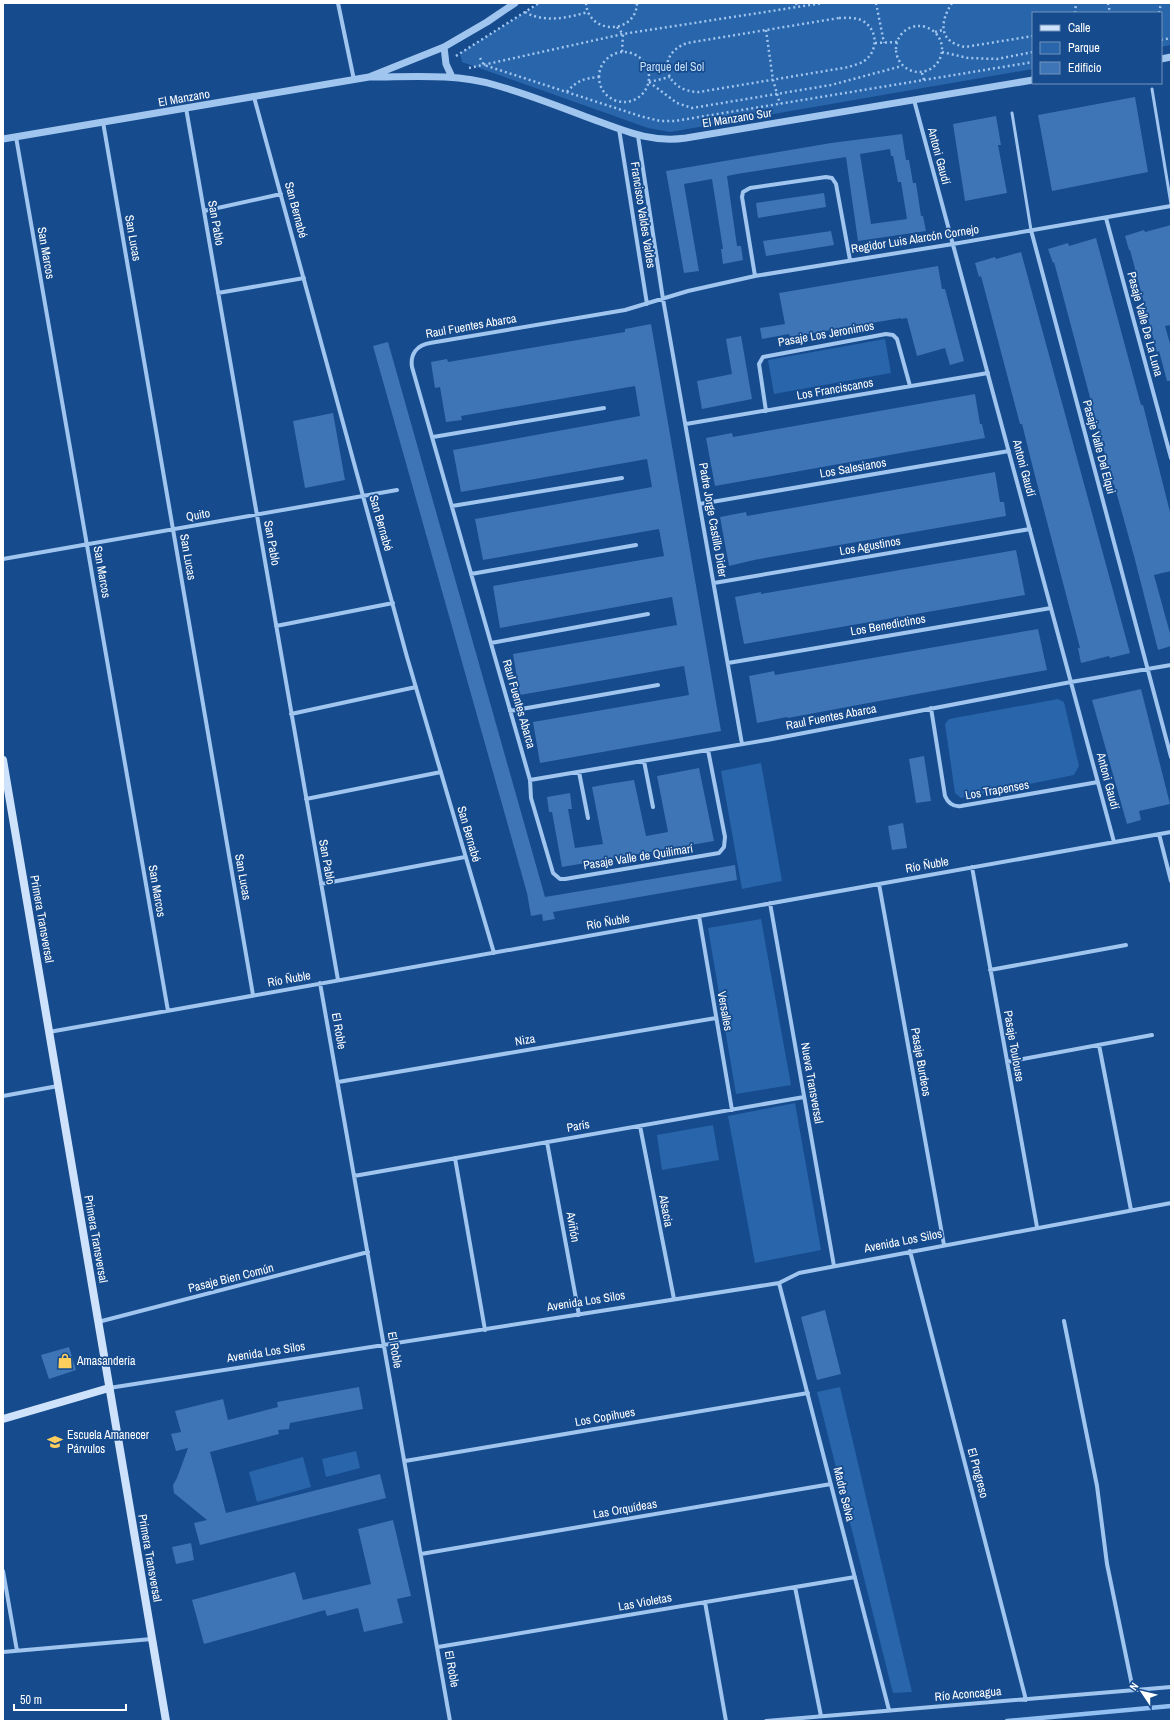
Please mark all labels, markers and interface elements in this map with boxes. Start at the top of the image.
legend [1032,12,1162,84]
text: Calle [1068,20,1090,36]
text: Parque [1068,40,1100,56]
park label: Parque del Sol [640,59,704,75]
text: Edificio [1068,60,1101,76]
street label: El Manzano [157,86,211,110]
street label: El Manzano Sur [701,105,774,131]
street label: Antoni Gaudí [924,125,954,186]
street label: Francisco Valdes Valdes [627,161,659,269]
street label: San Bernabé [281,180,311,240]
street label: San Pablo [204,199,228,247]
street label: San Lucas [121,214,145,262]
street label: Regidor Luis Alarcón Cornejo [850,221,980,257]
street label: San Marcos [34,226,58,280]
street label: Pasaje Valle De La Luna [1123,270,1167,379]
street label: Raul Fuentes Abarca [424,310,518,342]
street label: Pasaje Los Jeronimos [777,318,875,350]
street label: Los Franciscanos [795,374,875,404]
street label: Pasaje Valle Del Elqui [1079,398,1119,496]
street label: Antoni Gaudí [1009,437,1039,498]
street label: Los Salesianos [818,454,888,482]
street label: Padre Jorge Castillo Dider [695,462,731,579]
street label: San Bernabé [365,493,397,553]
street label: Quito [185,505,211,525]
street label: San Pablo [260,519,284,567]
street label: San Lucas [176,533,200,581]
street label: Los Agustinos [838,533,902,559]
street label: San Marcos [90,545,114,599]
street label: Los Benedictinos [849,611,927,639]
street label: Raul Fuentes Abarca [499,658,539,751]
street label: Raul Fuentes Abarca [784,700,878,734]
street label: Antoni Gaudí [1093,750,1123,811]
street label: Los Trapenses [964,777,1030,803]
street label: San Bernabé [453,804,485,864]
street label: San Pablo [315,838,339,886]
street label: Pasaje Valle de Quilimarí [582,840,694,874]
street label: San Lucas [231,853,255,901]
street label: Río Ñuble [904,853,950,877]
street label: San Marcos [145,864,169,918]
street label: Primera Transversal [26,874,58,964]
street label: Río Ñuble [585,910,631,934]
street label: Río Ñuble [266,967,312,991]
street label: Versalles [714,990,736,1032]
street label: Pasaje Toulouse [1000,1009,1028,1083]
street label: El Roble [328,1011,350,1051]
street label: Pasaje Burdeos [907,1026,935,1098]
street label: Niza [514,1030,537,1050]
street label: Nueva Transversal [797,1041,827,1125]
street label: París [565,1116,591,1136]
street label: Alsacia [655,1193,677,1229]
street label: Primera Transversal [80,1194,112,1284]
street label: Aviñón [562,1210,584,1243]
street label: Avenida Los Silos [862,1226,943,1257]
street label: Pasaje Bien Común [187,1260,275,1296]
street label: Avenida Los Silos [545,1287,626,1315]
street label: El Roble [384,1330,406,1370]
street label: Avenida Los Silos [225,1338,306,1366]
shop icon: Amasandería [56,1352,74,1370]
place label: Amasandería [76,1353,136,1369]
street label: Los Copihues [574,1404,636,1430]
place label: Escuela Amanecer Párvulos [67,1427,150,1457]
school or university icon: Escuela Amanecer Párvulos [46,1433,64,1451]
street label: El Progreso [964,1446,992,1500]
street label: Madre Selva [830,1465,859,1523]
street label: Las Orquídeas [592,1496,658,1522]
street label: Primera Transversal [134,1513,166,1603]
street label: Las Violetas [617,1589,673,1615]
street label: El Roble [441,1649,463,1689]
north arrow [1122,1672,1162,1712]
text: N [1126,1680,1141,1693]
street label: Río Aconcagua [934,1683,1002,1705]
scale bar [14,1686,126,1712]
text: 50 m [20,1692,42,1708]

